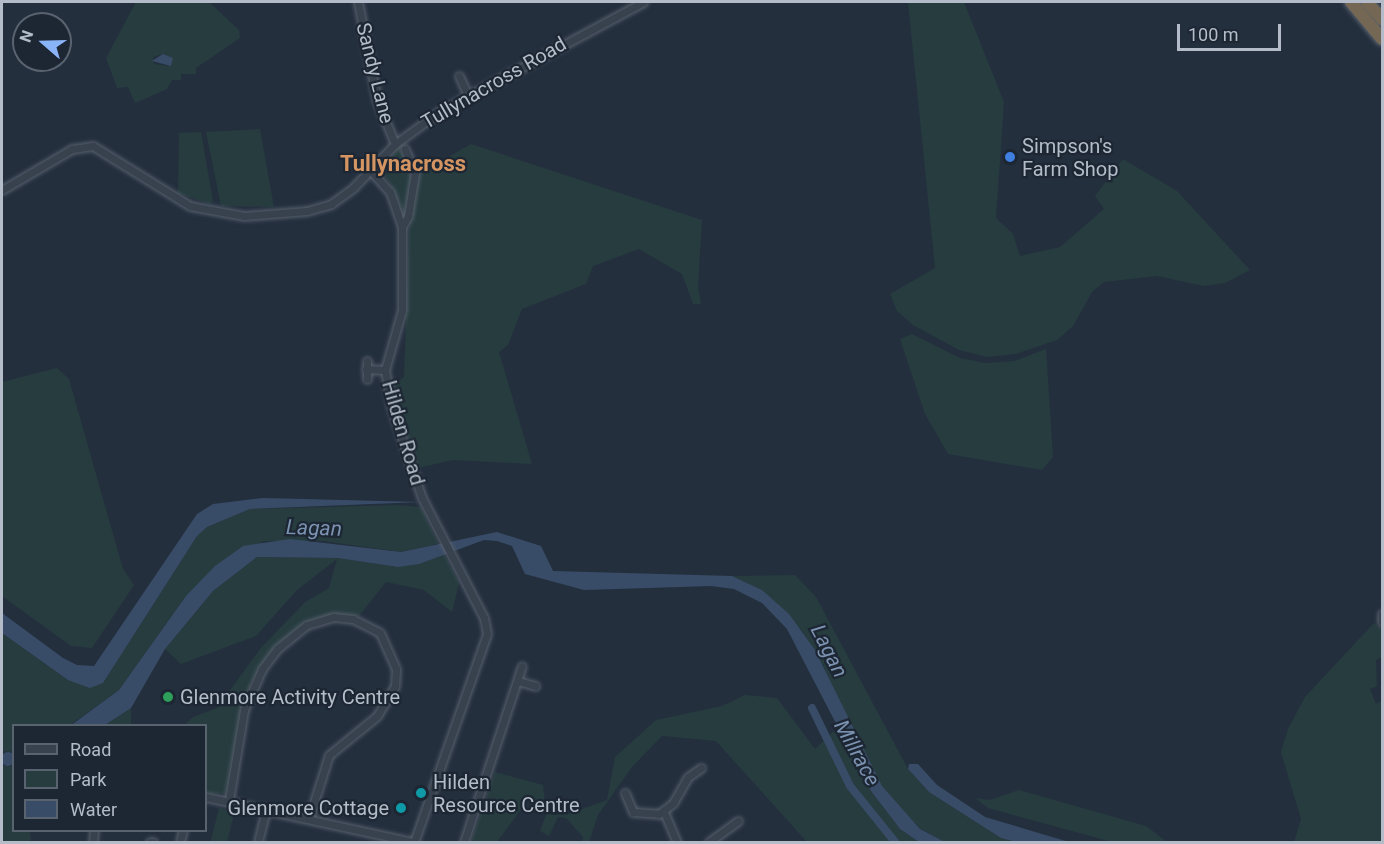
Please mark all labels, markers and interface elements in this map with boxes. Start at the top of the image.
north arrow [12,12,72,72]
scale bar [1180,12,1284,50]
street label: Sandy Lane [351,20,399,126]
text: 100 m [1188,24,1239,45]
text: N [16,28,37,45]
street label: Tullynacross Road [417,32,571,134]
place label: Simpson's Farm Shop [1022,134,1118,181]
marker: Simpson's Farm Shop [1003,150,1017,164]
district label: Tullynacross [340,151,466,177]
street label: Hilden Road [377,378,429,488]
water label: Lagan [286,514,342,542]
water label: Lagan [805,620,853,682]
place label: Glenmore Activity Centre [180,685,400,709]
marker: Glenmore Activity Centre [161,690,175,704]
water label: Millrace [829,716,885,790]
legend [12,724,207,832]
text: Road [70,739,111,760]
text: Park [70,769,106,790]
place label: Hilden Resource Centre [433,770,580,817]
marker: Hilden Resource Centre [414,786,428,800]
place label: Glenmore Cottage [228,796,389,820]
text: Water [70,799,117,820]
marker: Glenmore Cottage [394,801,408,815]

